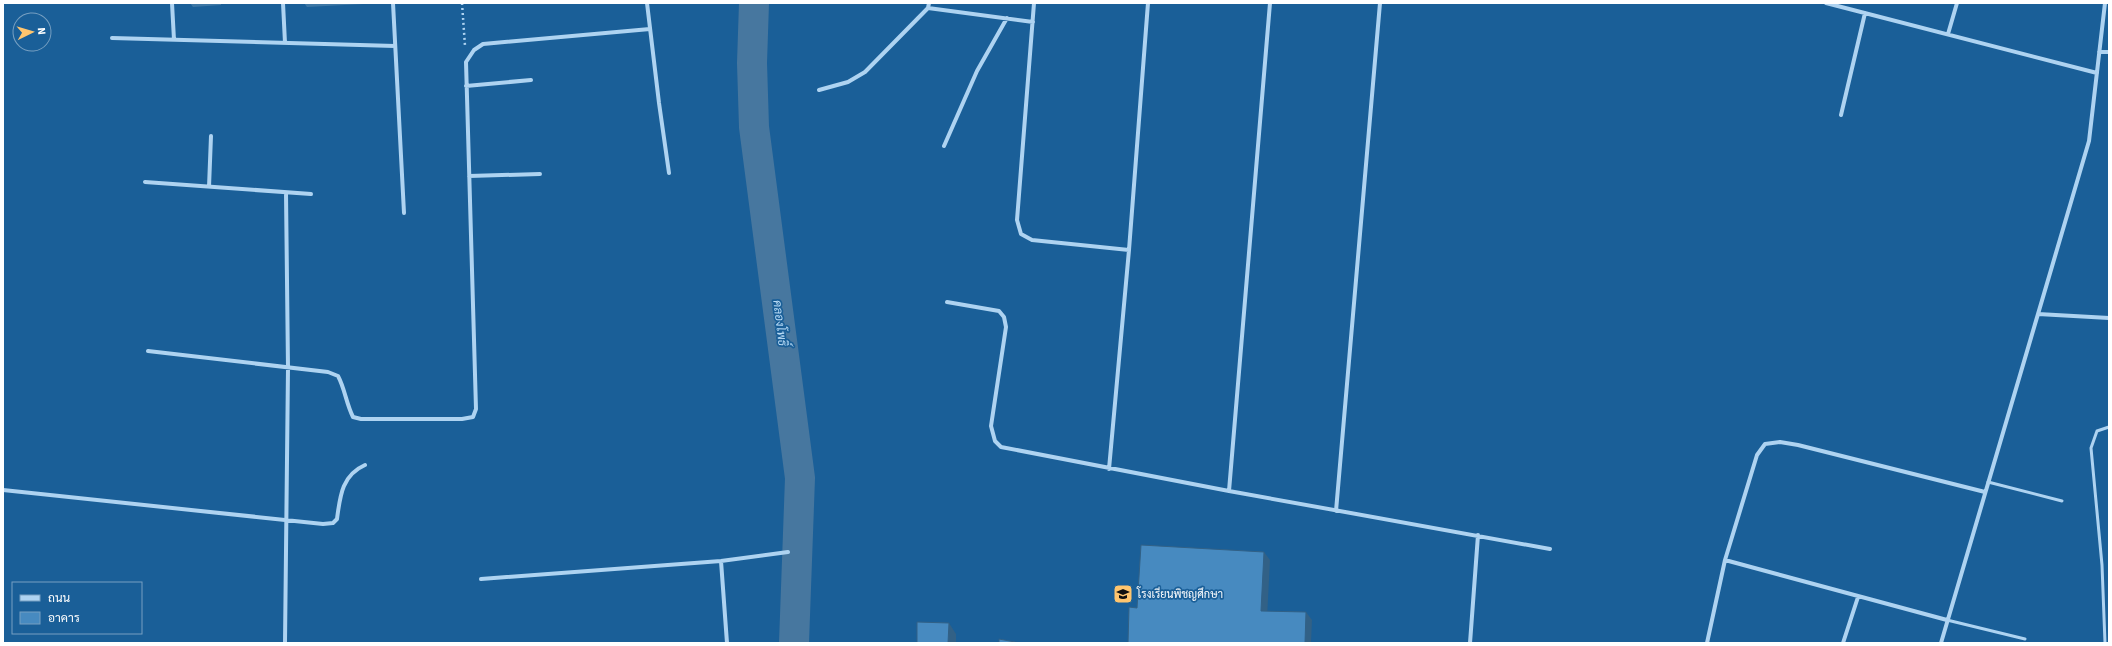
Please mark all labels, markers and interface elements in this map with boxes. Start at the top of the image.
north arrow [12,12,52,52]
text: N [34,27,49,35]
water label: คลองโพธิ์ [768,299,795,350]
legend [12,582,142,634]
school or university icon: โรงเรียนพิชญศึกษา [1112,583,1134,605]
place label: โรงเรียนพิชญศึกษา [1136,586,1223,602]
text: ถนน [48,590,71,607]
text: อาคาร [48,610,80,627]

